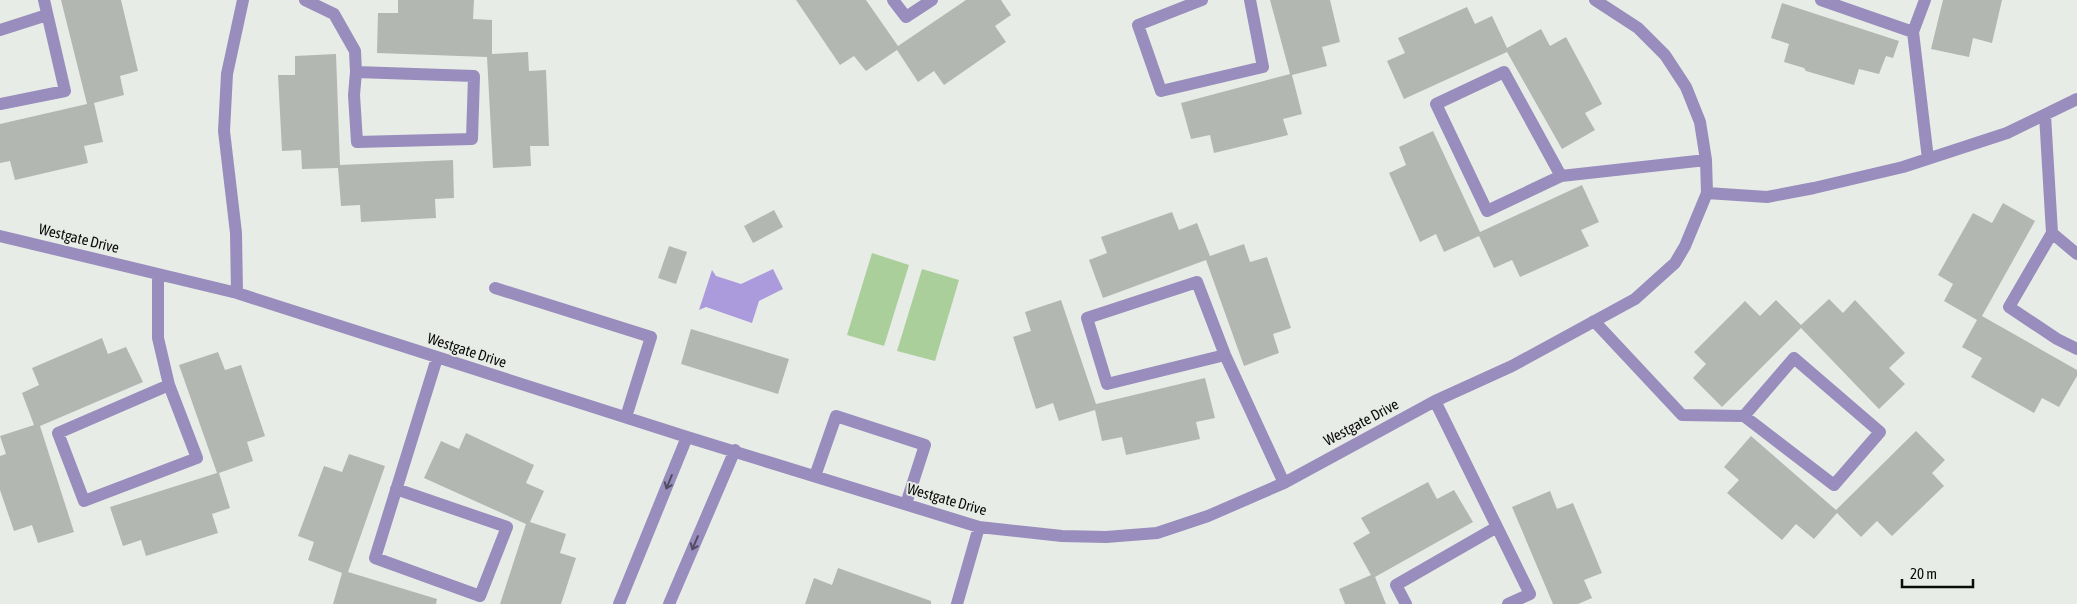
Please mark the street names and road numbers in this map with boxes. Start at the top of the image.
street label: Westgate Drive [37,220,121,256]
street label: Westgate Drive [425,329,509,371]
street label: Westgate Drive [1321,395,1401,449]
street label: Westgate Drive [905,480,989,519]

